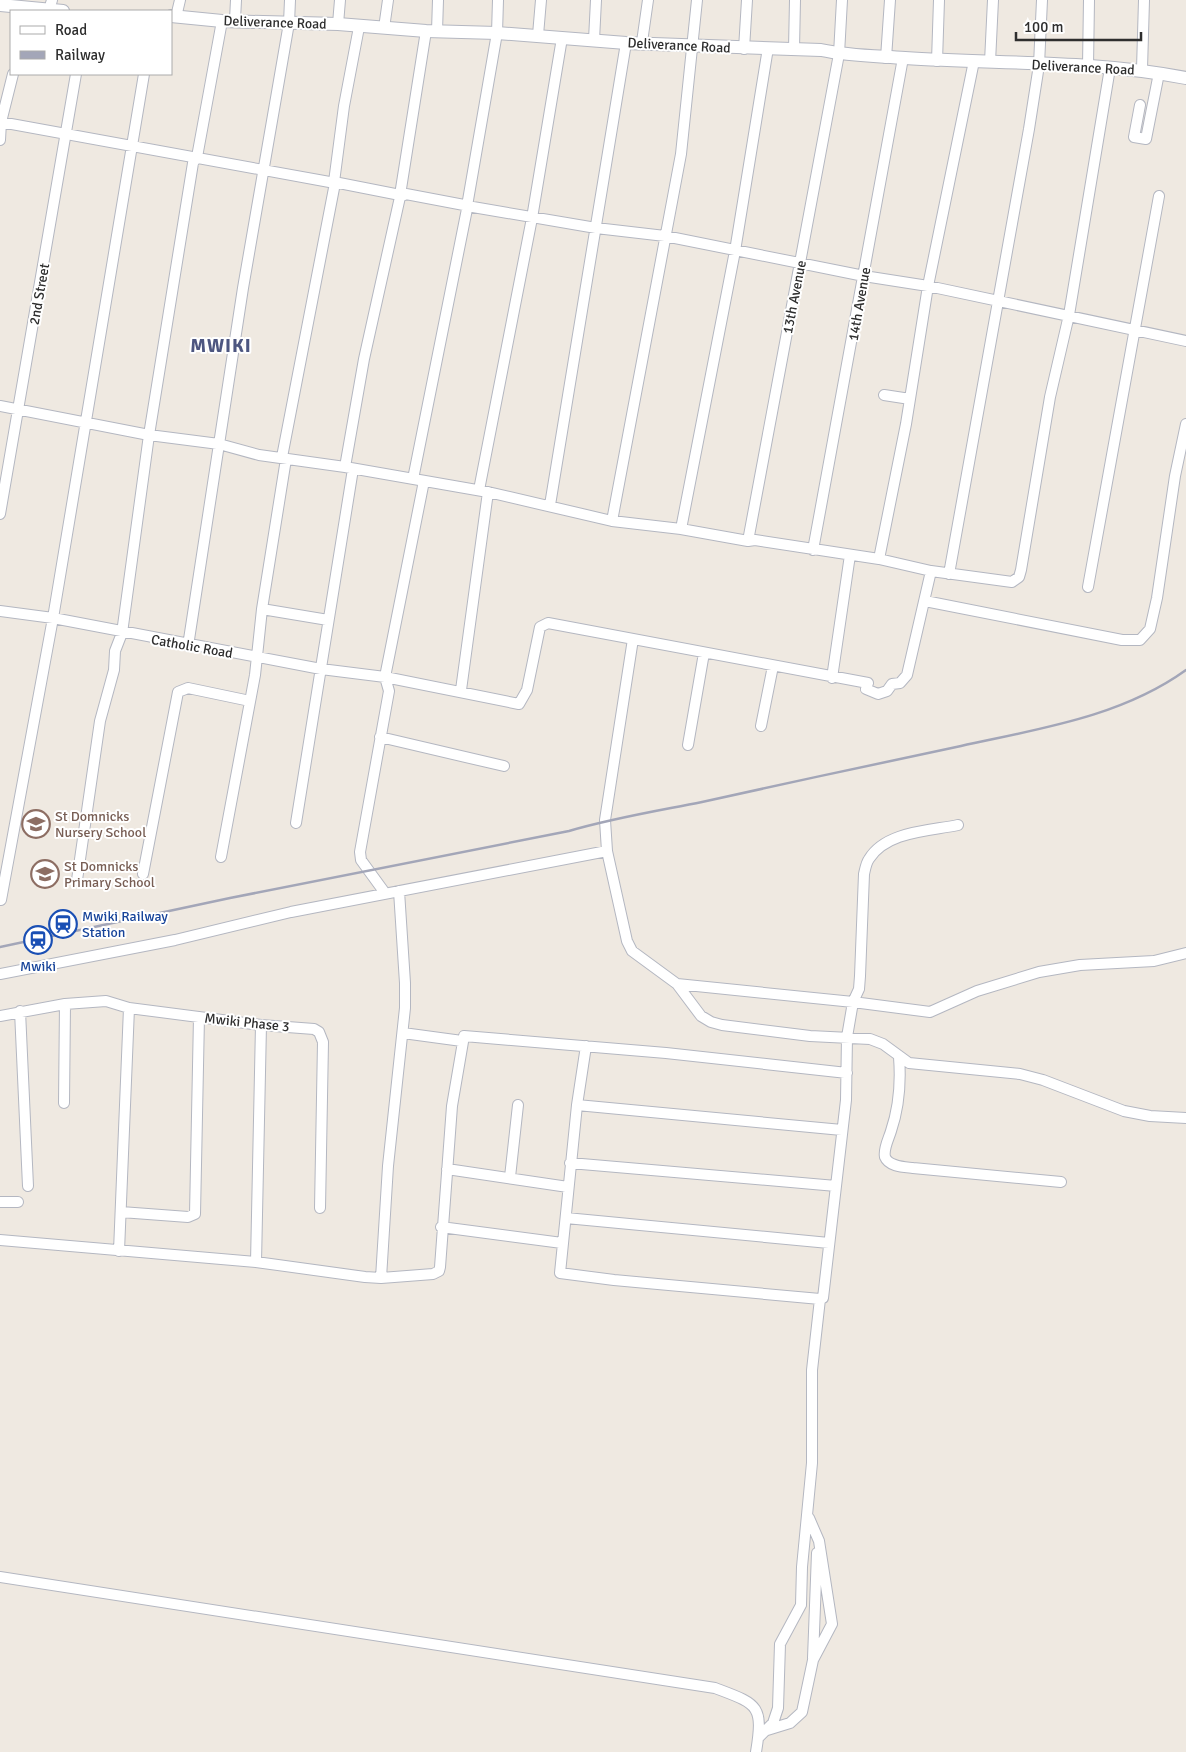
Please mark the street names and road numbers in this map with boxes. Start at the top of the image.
street label: Deliverance Road [223,12,327,33]
street label: Deliverance Road [627,34,731,57]
street label: Deliverance Road [1031,56,1135,79]
street label: 13th Avenue [779,259,810,335]
street label: 2nd Street [26,262,53,326]
street label: 14th Avenue [845,266,874,342]
street label: Catholic Road [150,631,234,662]
street label: Mwiki Phase 3 [203,1010,290,1035]

